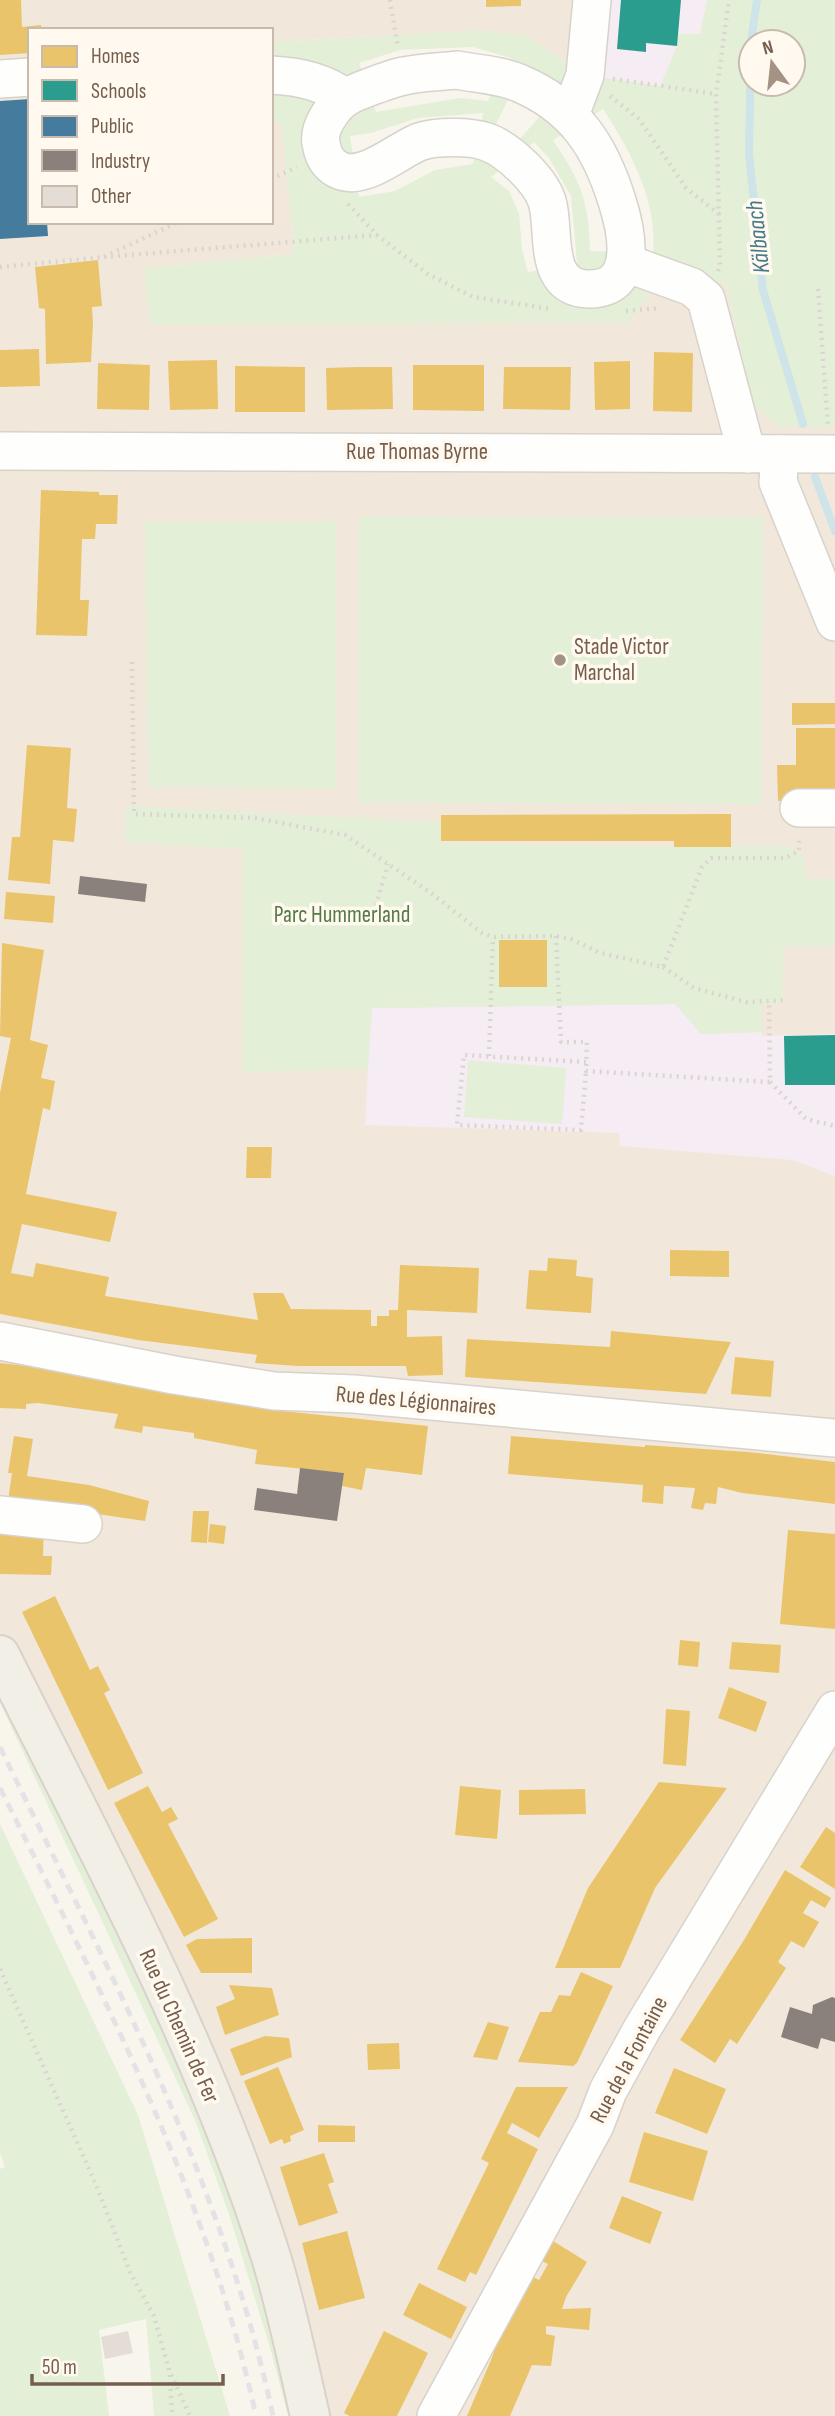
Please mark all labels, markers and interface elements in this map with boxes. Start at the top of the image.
legend [28,28,273,224]
north arrow [737,28,807,98]
text: N [760,36,776,60]
text: Homes [91,44,140,69]
text: Schools [91,79,146,104]
text: Public [91,114,134,139]
text: Industry [91,149,150,174]
text: Other [91,184,131,209]
water label: Kälbaach [740,199,776,275]
street label: Rue Thomas Byrne [346,438,488,466]
place label: Stade Victor Marchal [574,633,669,687]
marker: Stade Victor Marchal [552,652,568,668]
park label: Parc Hummerland [274,901,410,929]
street label: Rue des Légionnaires [335,1380,497,1422]
street label: Rue du Chemin de Fer [133,1945,226,2108]
street label: Rue de la Fontaine [584,1992,674,2128]
scale bar [32,2342,222,2386]
text: 50 m [42,2355,77,2380]

